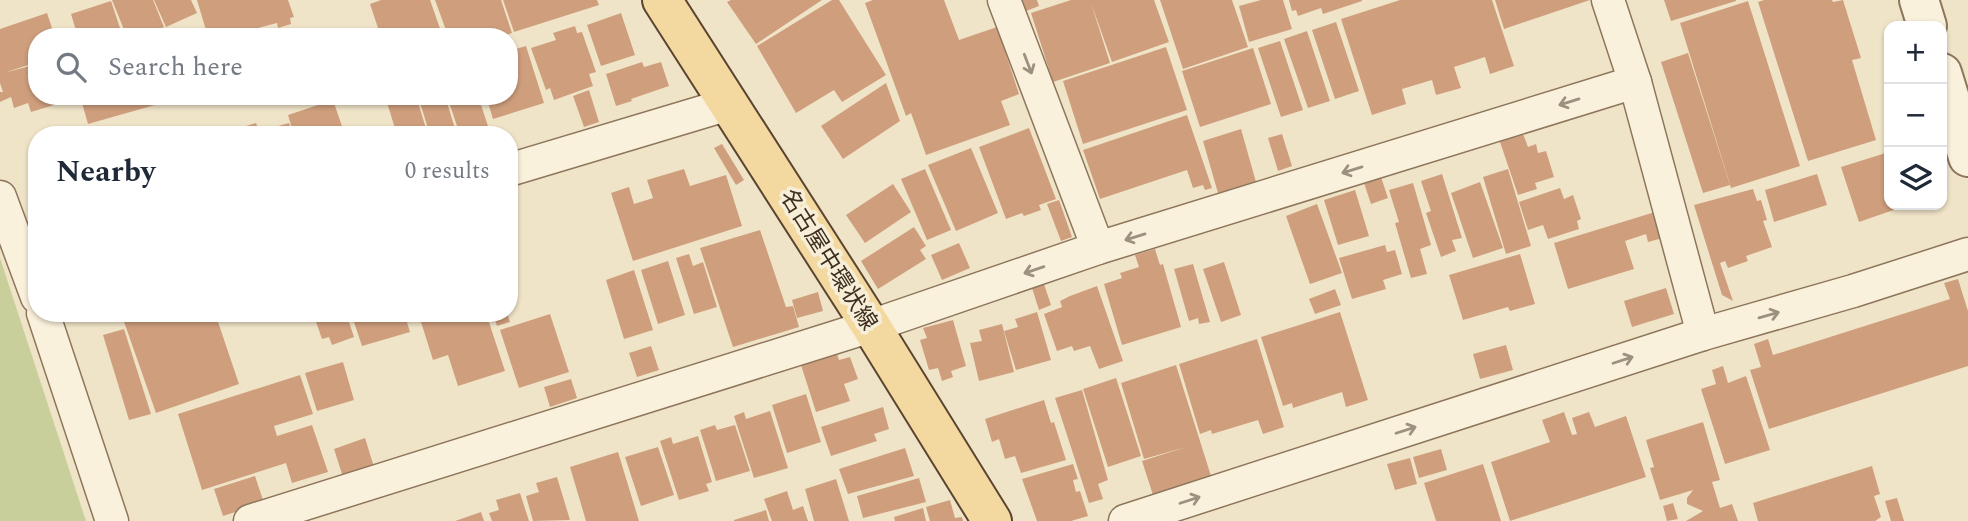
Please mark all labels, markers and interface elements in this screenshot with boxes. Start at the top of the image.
map controls [1884,21,1947,210]
button: + [1884,21,1947,84]
search box [28,28,518,105]
text: Search here [108,47,243,87]
icon: search [52,48,90,86]
one-way arrow [1023,52,1036,74]
button: − [1884,84,1947,147]
one-way arrow [1559,97,1581,110]
button: layers [1884,147,1947,210]
text: Nearby [56,149,155,195]
text: 0 results [405,154,490,189]
one-way arrow [1341,164,1363,177]
street label: 名古屋中環状線 [771,182,885,338]
one-way arrow [1124,231,1146,244]
one-way arrow [1023,265,1045,277]
one-way arrow [1758,308,1780,321]
one-way arrow [1611,353,1633,365]
one-way arrow [1395,423,1417,435]
one-way arrow [1178,493,1200,505]

